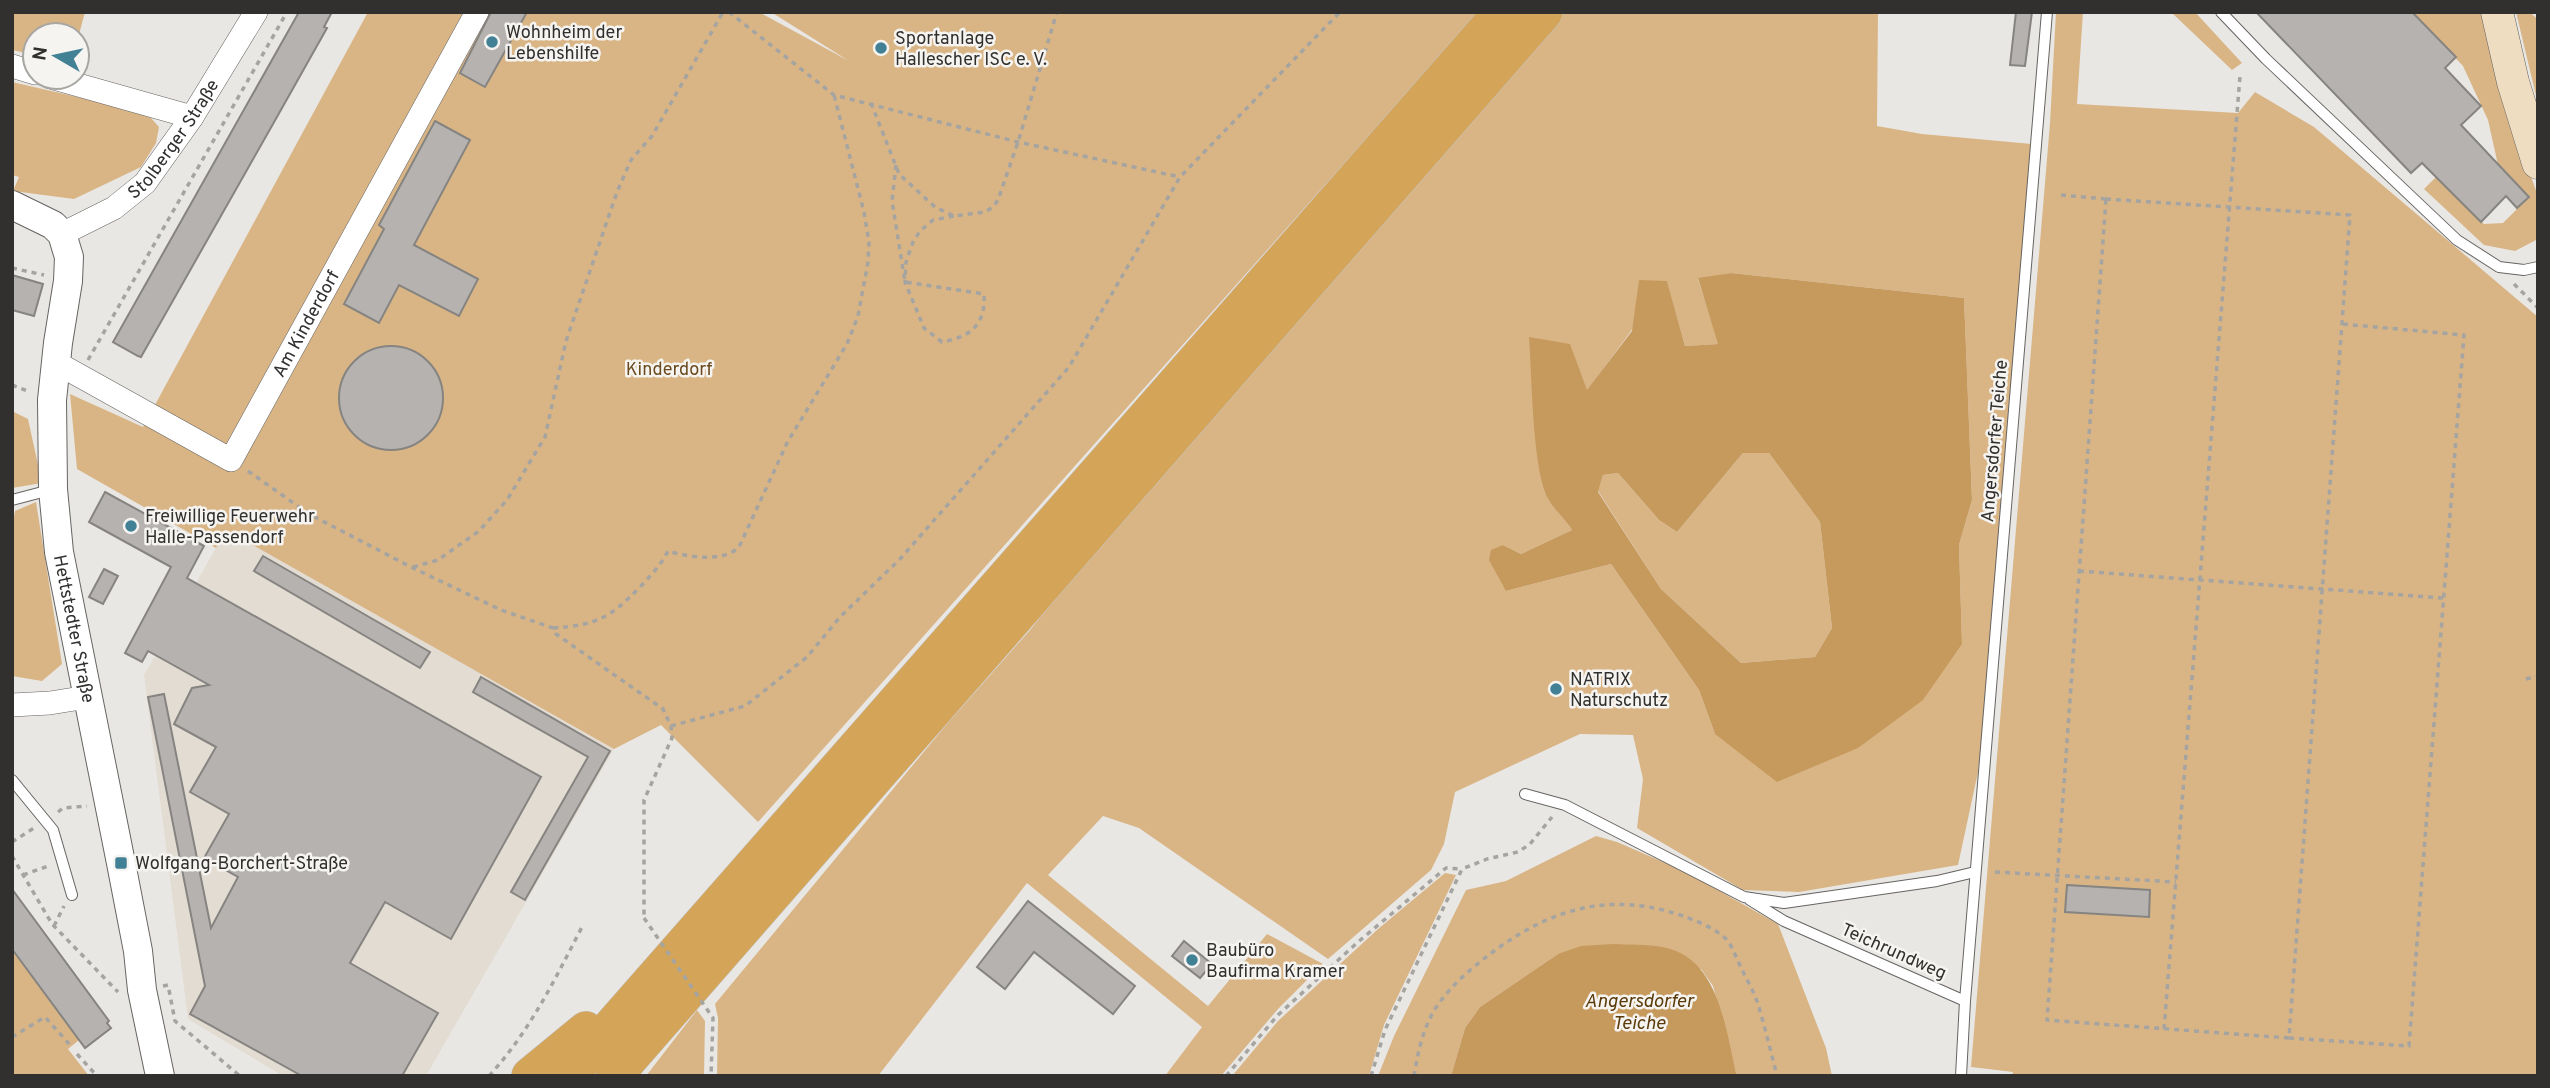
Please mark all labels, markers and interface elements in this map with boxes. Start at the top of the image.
north arrow [21,21,91,91]
place label: Wohnheim der Lebenshilfe [506,22,622,66]
place label: Sportanlage Hallescher ISC e. V. [895,28,1047,72]
marker: Wohnheim der Lebenshilfe [484,34,500,50]
marker: Sportanlage Hallescher ISC e. V. [873,40,889,56]
text: N [28,45,54,62]
street label: Stolberger Straße [124,76,225,205]
street label: Am Kinderdorf [269,267,346,382]
park label: Kinderdorf [626,359,712,382]
street label: Angersdorfer Teiche [1977,359,2014,523]
place label: Freiwillige Feuerwehr Halle-Passendorf [145,506,315,550]
marker: Freiwillige Feuerwehr Halle-Passendorf [123,518,139,534]
street label: Hettstedter Straße [47,553,99,705]
place label: NATRIX Naturschutz [1570,669,1668,713]
marker: NATRIX Naturschutz [1548,681,1564,697]
place label: Wolfgang-Borchert-Straße [135,853,348,876]
marker: Wolfgang-Borchert-Straße [113,855,129,871]
street label: Teichrundweg [1837,919,1950,986]
place label: Baubüro Baufirma Kramer [1206,940,1345,984]
marker: Baubüro Baufirma Kramer [1184,952,1200,968]
water label: Angersdorfer Teiche [1585,990,1695,1036]

